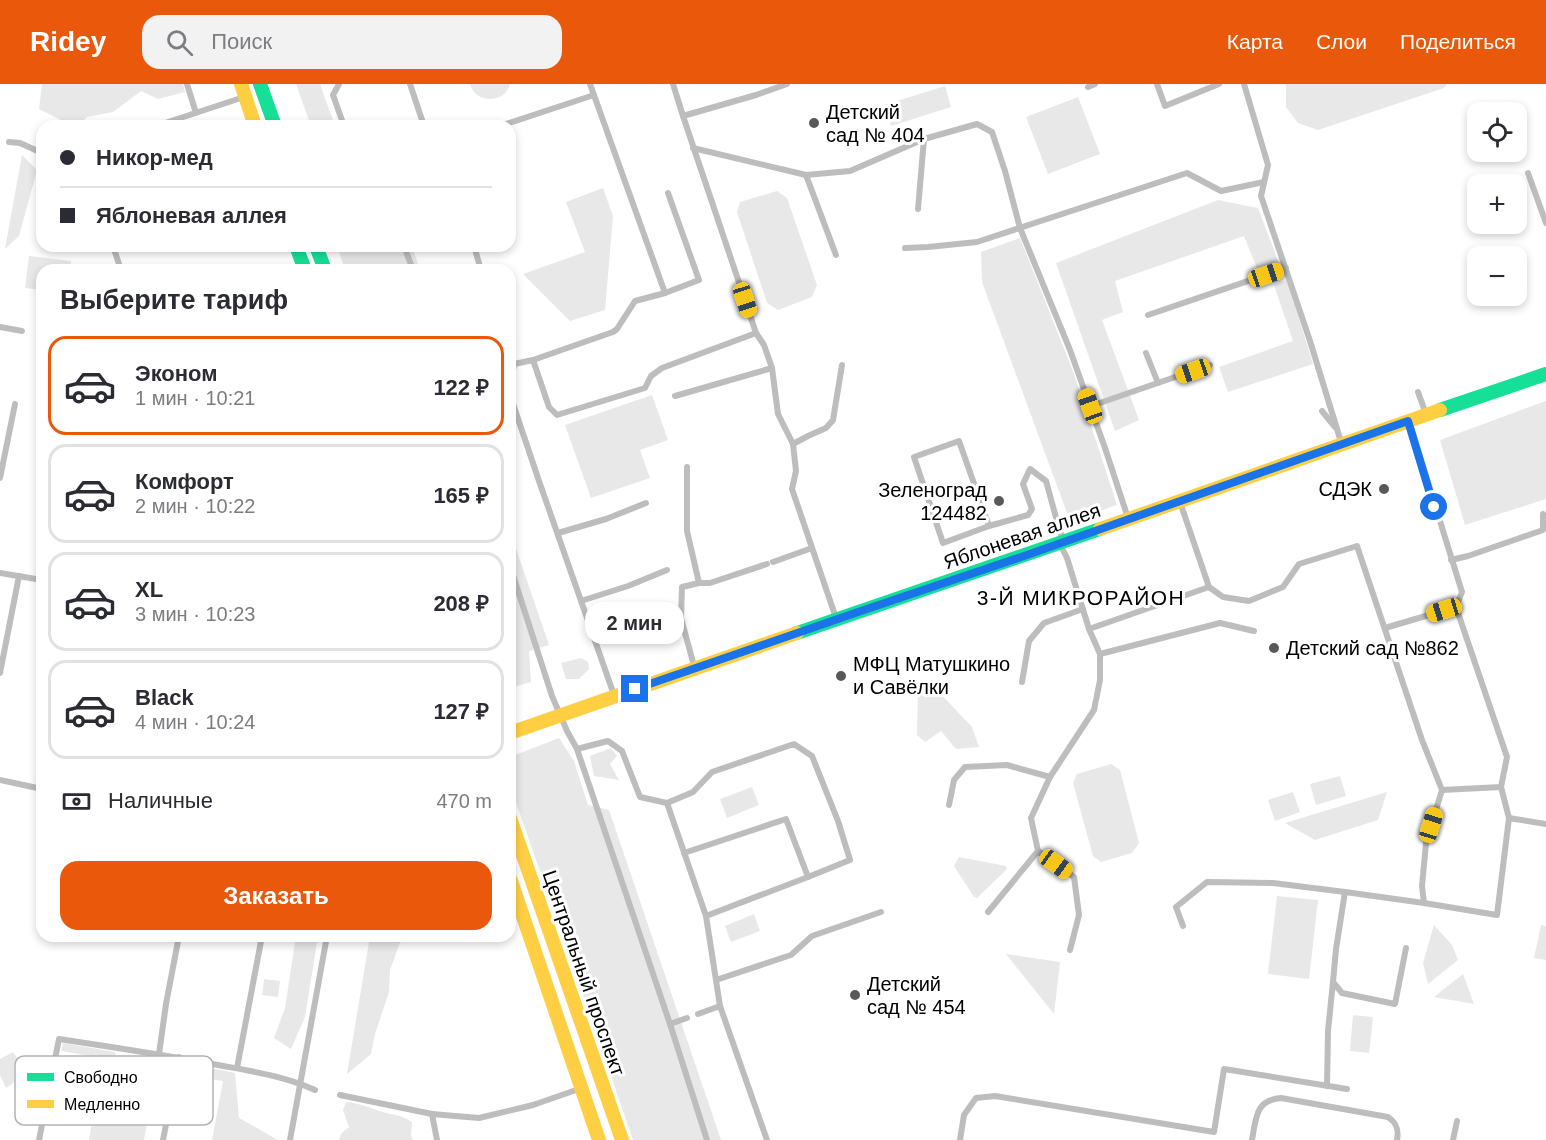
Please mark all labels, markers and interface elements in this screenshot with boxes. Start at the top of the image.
search box [142,15,562,69]
text: Ridey [30,26,106,57]
icon: search [163,26,196,59]
text: Поиск [211,29,272,54]
text: Карта [1227,30,1283,53]
text: Слои [1316,30,1367,53]
text: Поделиться [1400,30,1516,53]
place label: Детский сад № 404 [826,101,925,146]
map controls [1467,102,1527,306]
button: locate [1467,102,1527,162]
marker: Детский сад № 404 [807,116,821,130]
text: Никор-мед [96,145,213,170]
button: + [1467,174,1527,234]
text: Яблоневая аллея [96,203,287,228]
button: − [1467,246,1527,306]
car [1246,261,1286,289]
car [731,280,759,320]
text: Выберите тариф [60,285,288,315]
car [1173,357,1213,385]
icon: car [63,359,117,413]
text: Эконом [135,361,218,386]
text: 122 ₽ [433,375,489,400]
car [1075,386,1105,426]
text: 1 мин · 10:21 [135,387,255,409]
icon: car [63,467,117,521]
text: Комфорт [135,469,234,494]
place label: СДЭК [1318,478,1372,500]
place label: Зеленоград 124482 [878,479,987,524]
marker: СДЭК [1377,482,1391,496]
text: 165 ₽ [433,483,489,508]
route start [1420,493,1447,520]
marker: Зеленоград 124482 [992,494,1006,508]
text: 2 мин · 10:22 [135,495,255,517]
street label: Яблоневая аллея [941,499,1103,573]
icon: car [63,575,117,629]
text: XL [135,577,163,602]
district label: 3-Й МИКРОРАЙОН [977,586,1185,609]
text: 208 ₽ [433,591,489,616]
car [1424,596,1464,624]
callout: 2 мин [586,602,684,644]
text: 3 мин · 10:23 [135,603,255,625]
text: 2 мин [607,612,662,634]
place label: Детский сад №862 [1286,637,1459,659]
marker: Детский сад №862 [1267,641,1281,655]
place label: МФЦ Матушкино и Савёлки [853,653,1010,698]
marker: МФЦ Матушкино и Савёлки [834,669,848,683]
route end [621,675,648,702]
icon: car [63,683,117,737]
text: Black [135,685,194,710]
text: 127 ₽ [433,699,489,724]
text: 4 мин · 10:24 [135,711,255,733]
icon: cash [60,785,93,818]
text: Наличные [108,788,213,813]
text: 470 m [436,790,492,812]
car [1417,805,1445,845]
car [1036,846,1076,882]
button: Заказать [60,861,492,930]
street label: Центральный проспект [538,867,630,1079]
place label: Детский сад № 454 [867,973,966,1018]
marker: Детский сад № 454 [848,988,862,1002]
legend [15,1056,213,1125]
text: Свободно [64,1069,138,1086]
text: Медленно [64,1096,140,1113]

